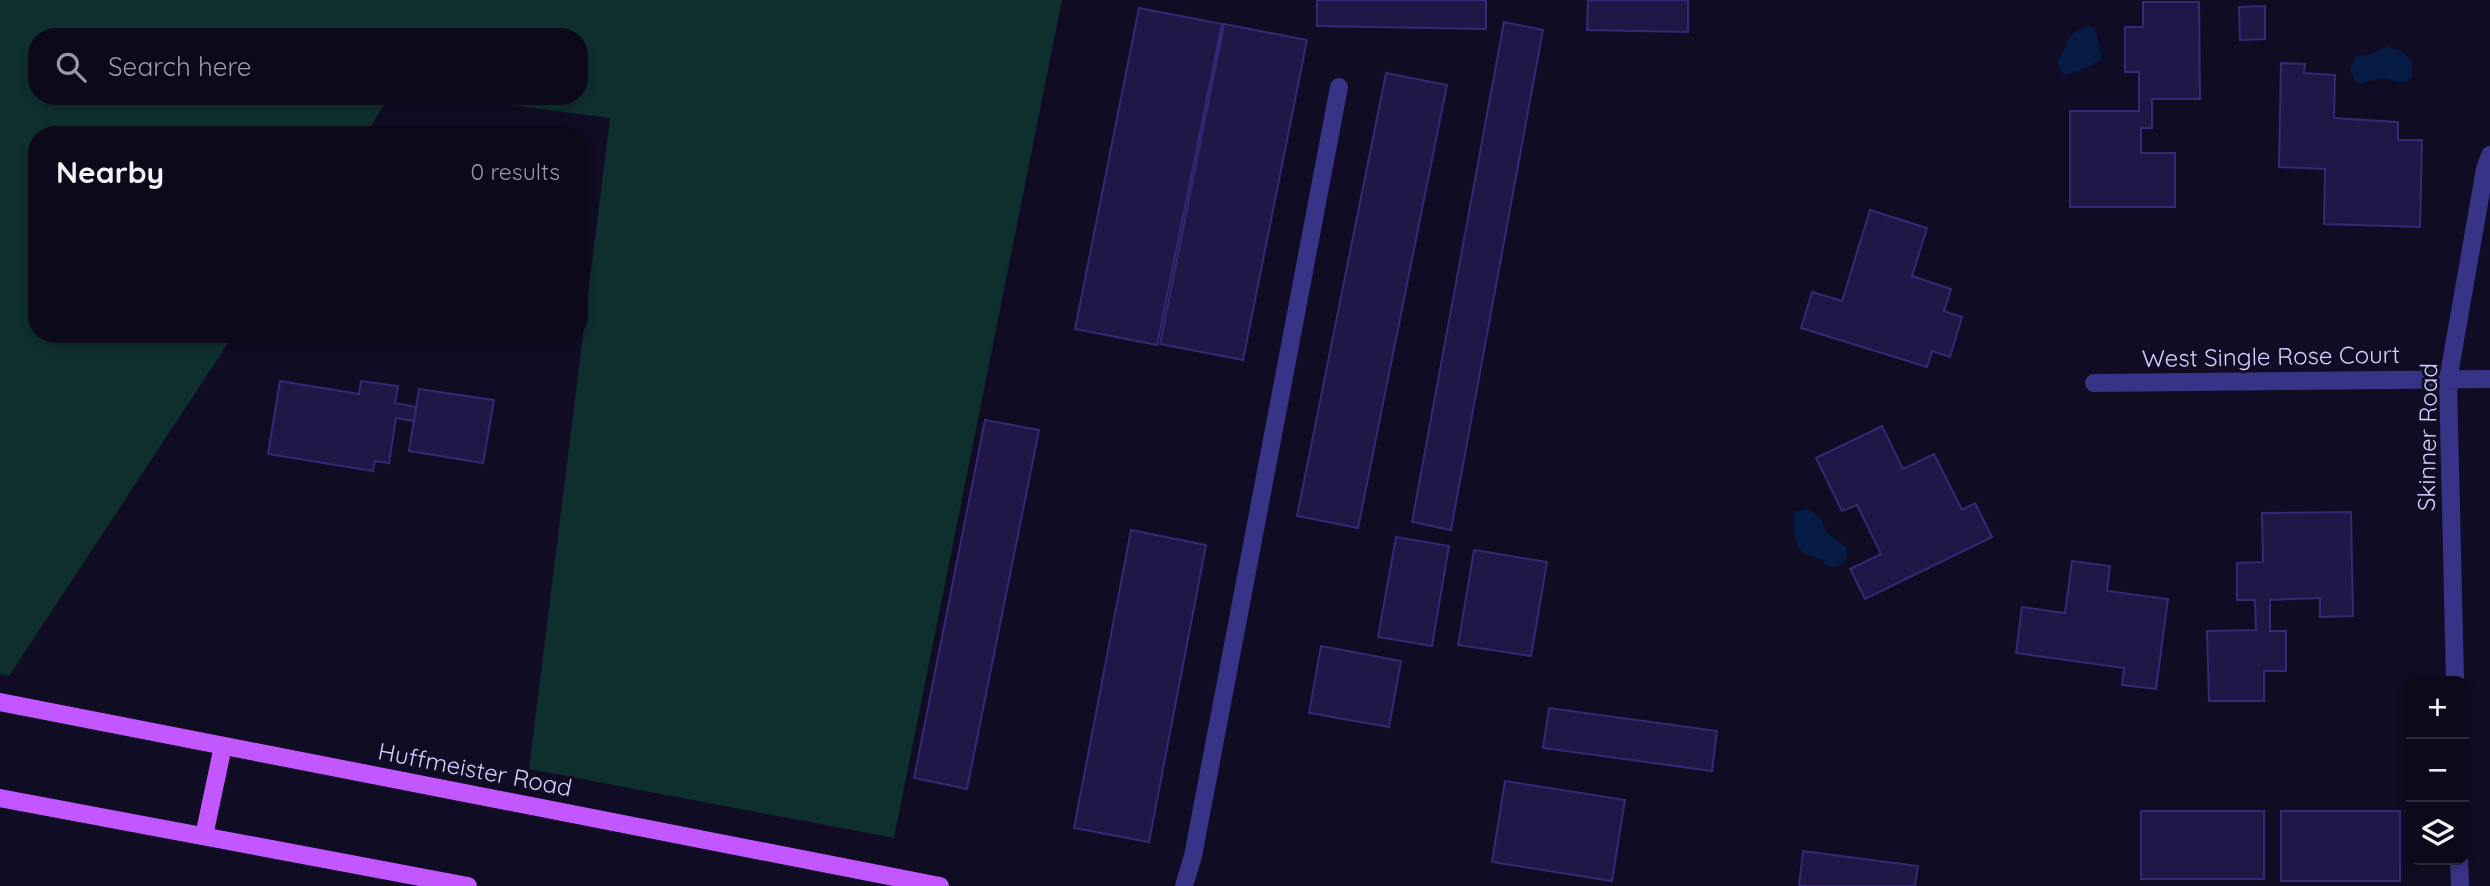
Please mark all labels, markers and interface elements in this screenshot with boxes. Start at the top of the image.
search box [28,28,588,105]
icon: search [52,48,90,86]
text: Search here [108,50,252,83]
text: Nearby [56,153,164,191]
text: 0 results [471,157,560,186]
street label: West Single Rose Court [2142,339,2400,373]
street label: Skinner Road [2411,363,2443,511]
map controls [2406,676,2469,865]
button: + [2406,676,2469,739]
street label: Huffmeister Road [376,736,575,803]
button: − [2406,739,2469,802]
button: layers [2406,802,2469,865]

